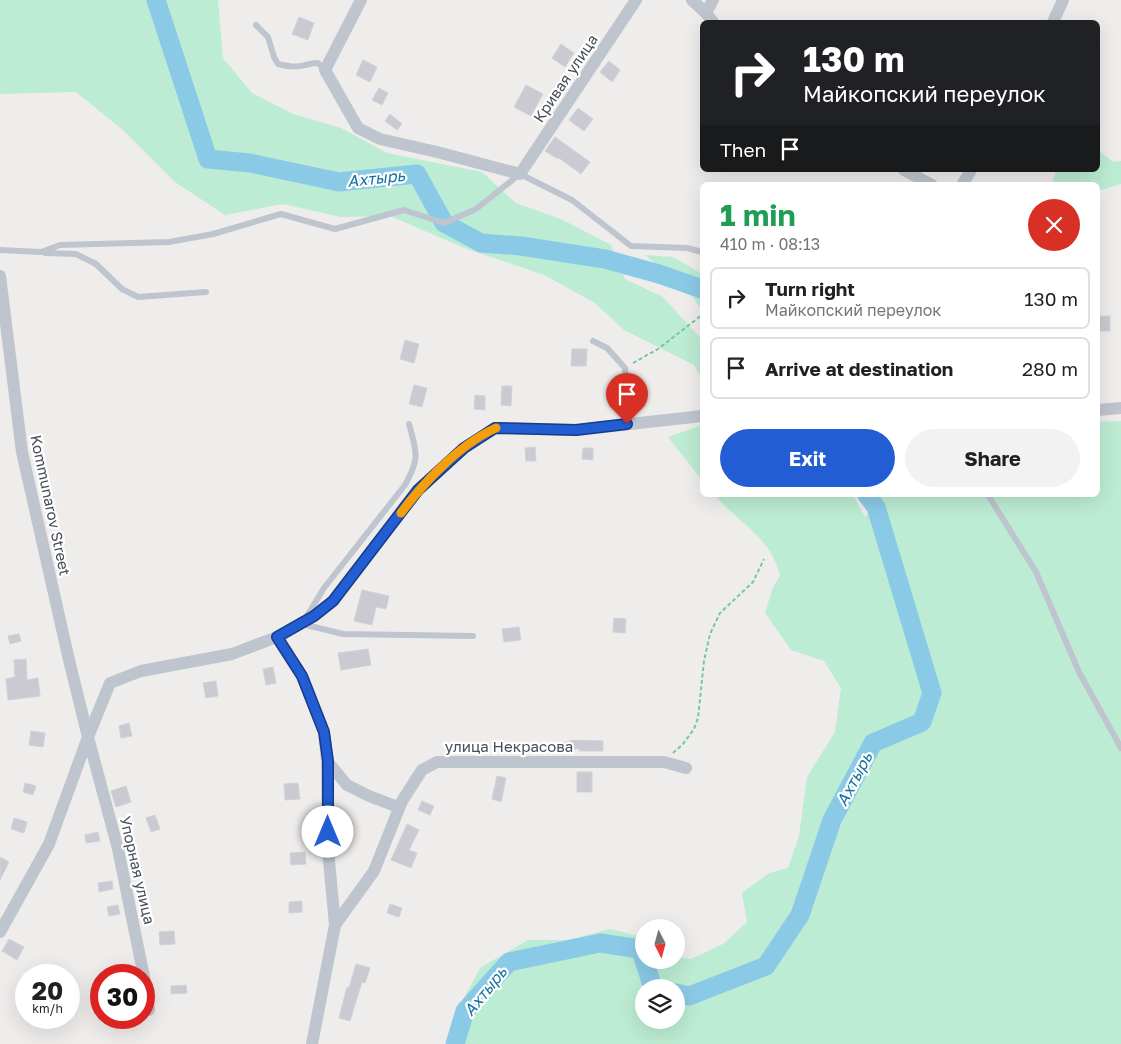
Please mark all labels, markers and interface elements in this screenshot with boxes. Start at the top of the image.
street label: Кривая улица [529,31,601,125]
text: 130 m [803,38,905,80]
icon: right [720,40,785,105]
text: Майкопский переулок [803,80,1046,107]
icon: arrive [776,135,804,163]
text: Then [720,138,766,161]
water label: Ахтырь [346,165,406,191]
text: 1 min [720,197,796,233]
button: close [1028,199,1080,251]
text: 410 m · 08:13 [720,234,820,254]
text: Turn right [765,277,855,300]
icon: right [722,284,750,312]
text: 130 m [1024,287,1078,310]
text: Майкопский переулок [765,300,942,320]
icon: arrive [722,354,750,382]
text: Arrive at destination [765,357,953,380]
text: 280 m [1022,357,1078,380]
pin [606,373,648,424]
icon: arrive [613,380,641,408]
button: Exit [720,429,895,487]
button: Share [905,429,1080,487]
street label: Kommunarov Street [27,433,75,577]
street label: улица Некрасова [445,737,573,755]
water label: Ахтырь [832,748,877,809]
position arrow [301,805,353,857]
street label: Упорная улица [117,814,159,926]
north arrow [635,919,685,969]
map controls [635,919,685,1029]
water label: Ахтырь [459,962,511,1020]
speed limit sign: 30 [90,964,155,1029]
text: 20 [32,975,63,1006]
button: layers [635,979,685,1029]
text: km/h [32,1001,63,1016]

